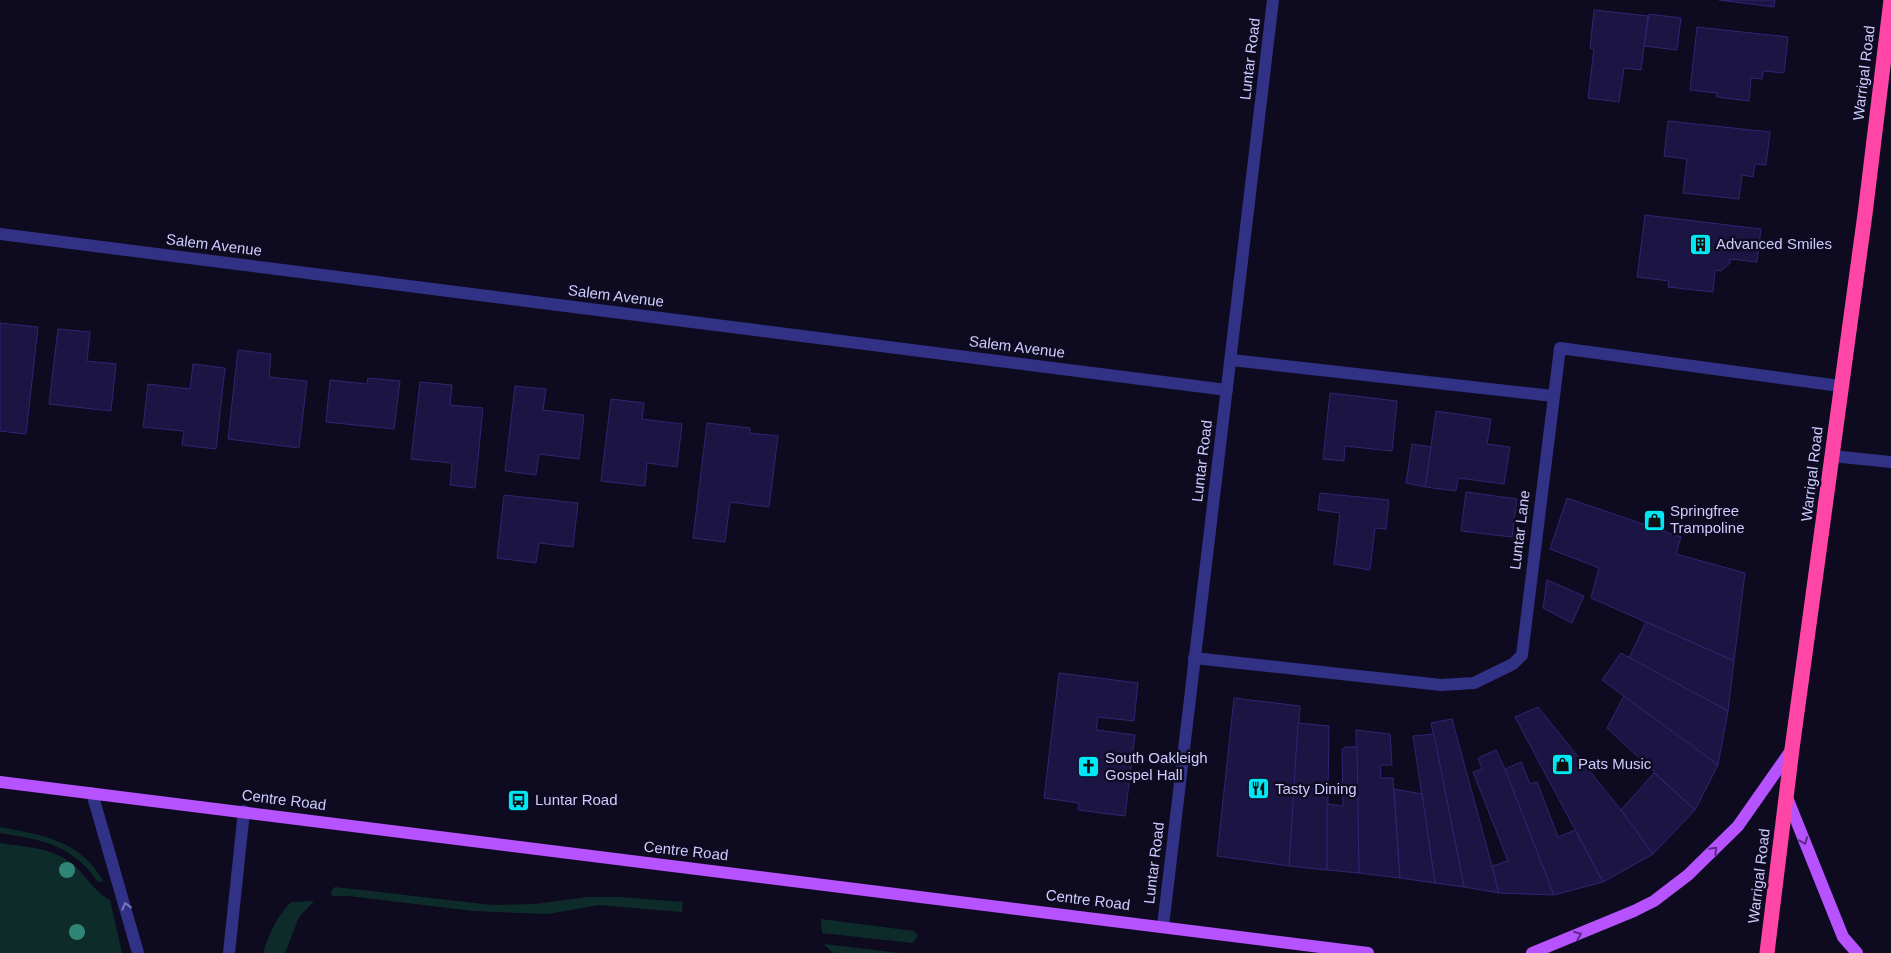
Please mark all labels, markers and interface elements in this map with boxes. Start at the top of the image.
street label: Luntar Road [1236,17,1263,101]
street label: Warrigal Road [1849,25,1878,121]
street label: Salem Avenue [165,230,263,259]
building icon: Advanced Smiles [1688,232,1712,256]
place label: Advanced Smiles [1716,235,1832,252]
street label: Salem Avenue [567,281,665,310]
street label: Salem Avenue [968,332,1066,361]
street label: Luntar Road [1188,419,1215,503]
street label: Warrigal Road [1797,426,1826,522]
street label: Luntar Lane [1506,489,1533,571]
place label: Springfree Trampoline [1670,502,1744,536]
shop icon: Springfree Trampoline [1642,508,1666,532]
place label: South Oakleigh Gospel Hall [1105,749,1208,783]
shop icon: Pats Music [1550,752,1574,776]
church icon: South Oakleigh Gospel Hall [1077,755,1101,779]
place label: Pats Music [1578,755,1652,772]
restaurant icon: Tasty Dining [1247,777,1271,801]
place label: Tasty Dining [1275,780,1357,797]
street label: Centre Road [241,786,327,813]
bus stop icon: Luntar Road [507,788,531,812]
place label: Luntar Road [535,791,618,808]
street label: Luntar Road [1140,821,1167,905]
street label: Warrigal Road [1744,828,1773,924]
one-way arrow [1798,836,1808,845]
street label: Centre Road [643,838,729,863]
one-way arrow [1708,847,1717,856]
street label: Centre Road [1045,886,1131,913]
one-way arrow [121,902,131,910]
one-way arrow [1573,931,1581,941]

